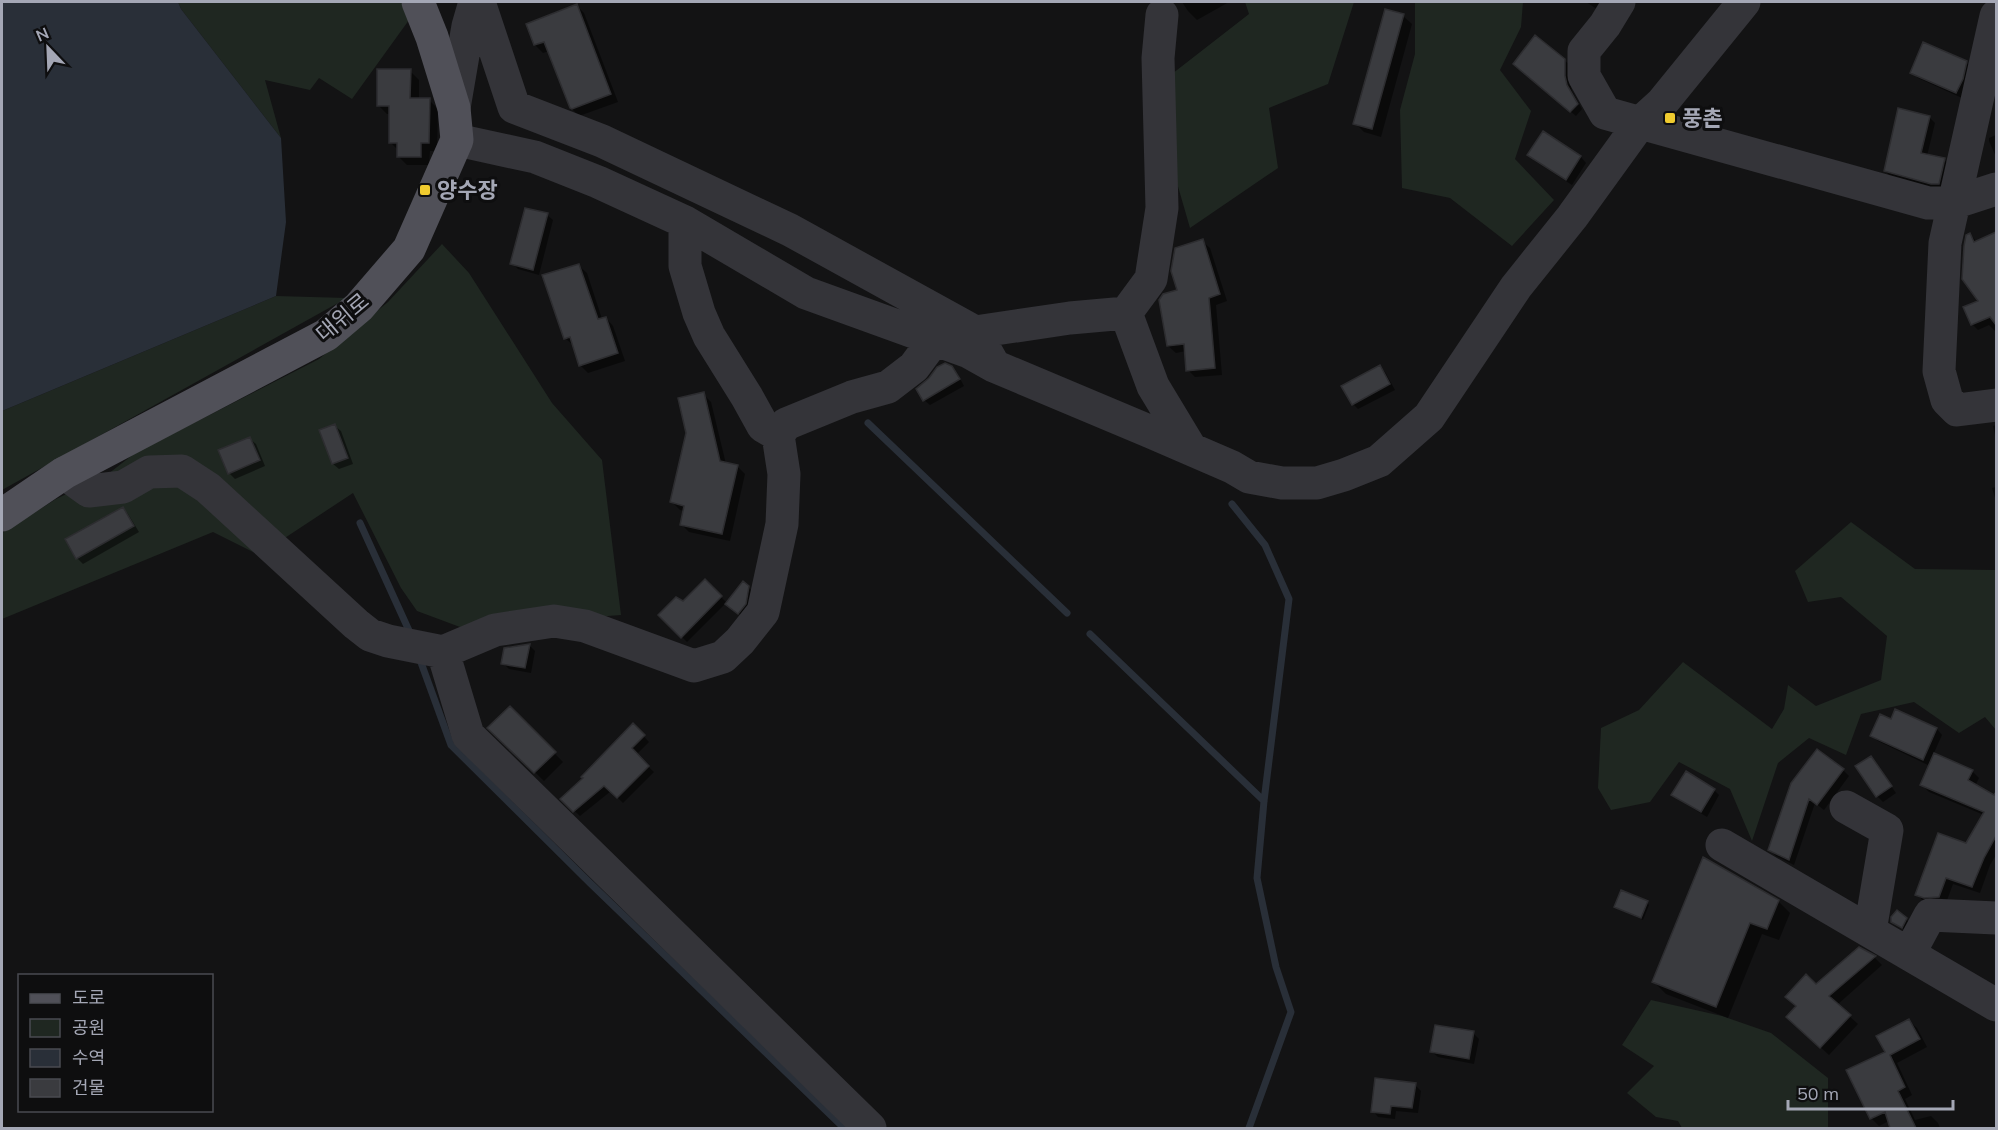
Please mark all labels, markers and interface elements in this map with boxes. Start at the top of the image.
north arrow [18,18,78,78]
text: N [33,23,52,46]
place label: 풍촌 [1682,104,1722,132]
marker: 풍촌 [1663,111,1677,125]
place label: 양수장 [437,176,498,204]
marker: 양수장 [418,183,432,197]
street label: 대위로 [310,287,374,347]
legend [18,974,213,1112]
text: 도로 [72,986,105,1009]
text: 공원 [72,1016,105,1039]
text: 수역 [72,1046,105,1069]
scale bar [1788,1073,1953,1111]
text: 건물 [72,1076,105,1099]
text: 50 m [1797,1082,1839,1105]

